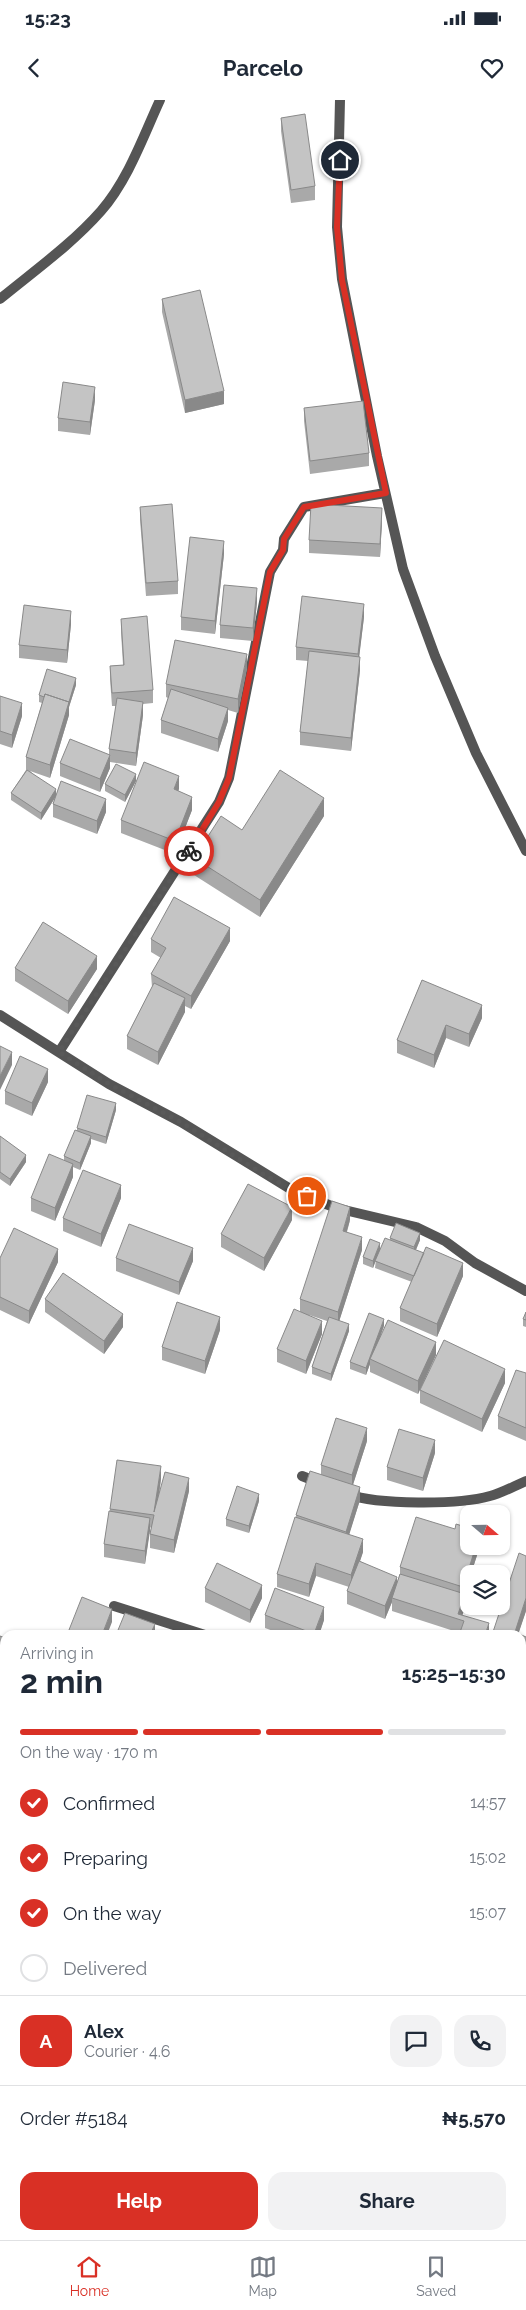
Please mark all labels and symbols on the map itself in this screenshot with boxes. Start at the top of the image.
pin [319,139,361,181]
courier [164,826,214,876]
pin [286,1175,328,1217]
north arrow [460,1505,510,1555]

